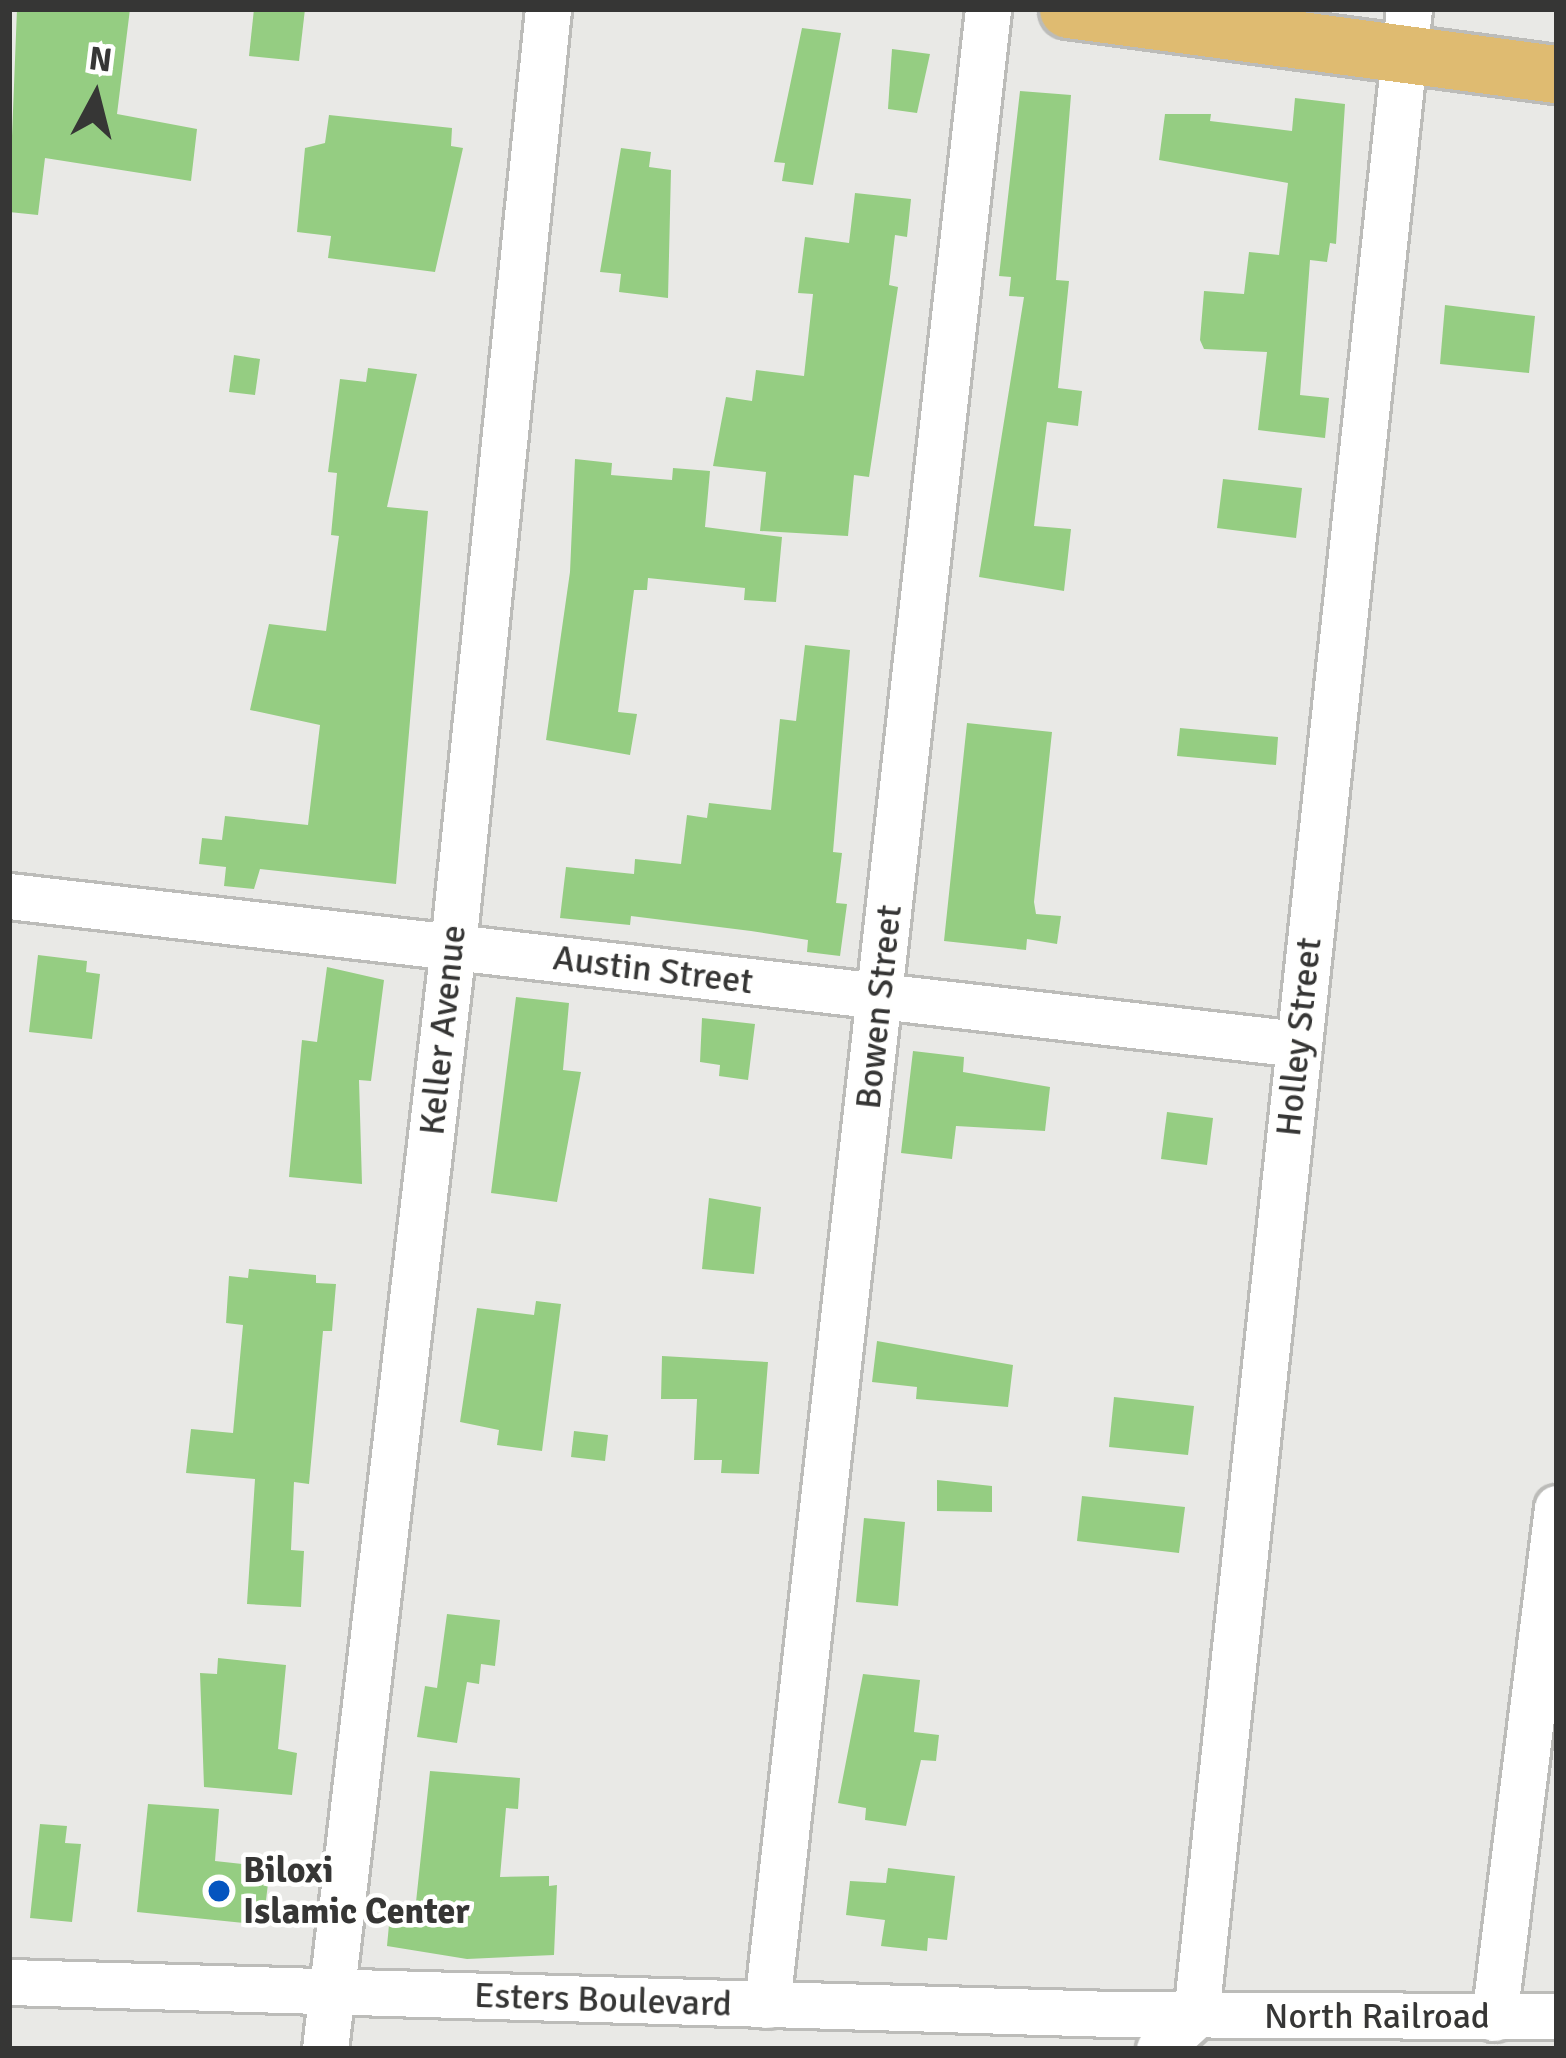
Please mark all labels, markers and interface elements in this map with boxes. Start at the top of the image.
north arrow [36,36,156,156]
text: N [87,38,114,82]
street label: Bowen Street [847,903,911,1111]
street label: Keller Avenue [410,923,476,1137]
street label: Austin Street [551,936,755,1004]
street label: Holley Street [1267,936,1331,1138]
place label: Biloxi Islamic Center [243,1848,470,1933]
marker: Biloxi Islamic Center [206,1878,232,1904]
street label: Esters Boulevard [473,1974,733,2026]
street label: North Railroad [1264,1995,1490,2039]

